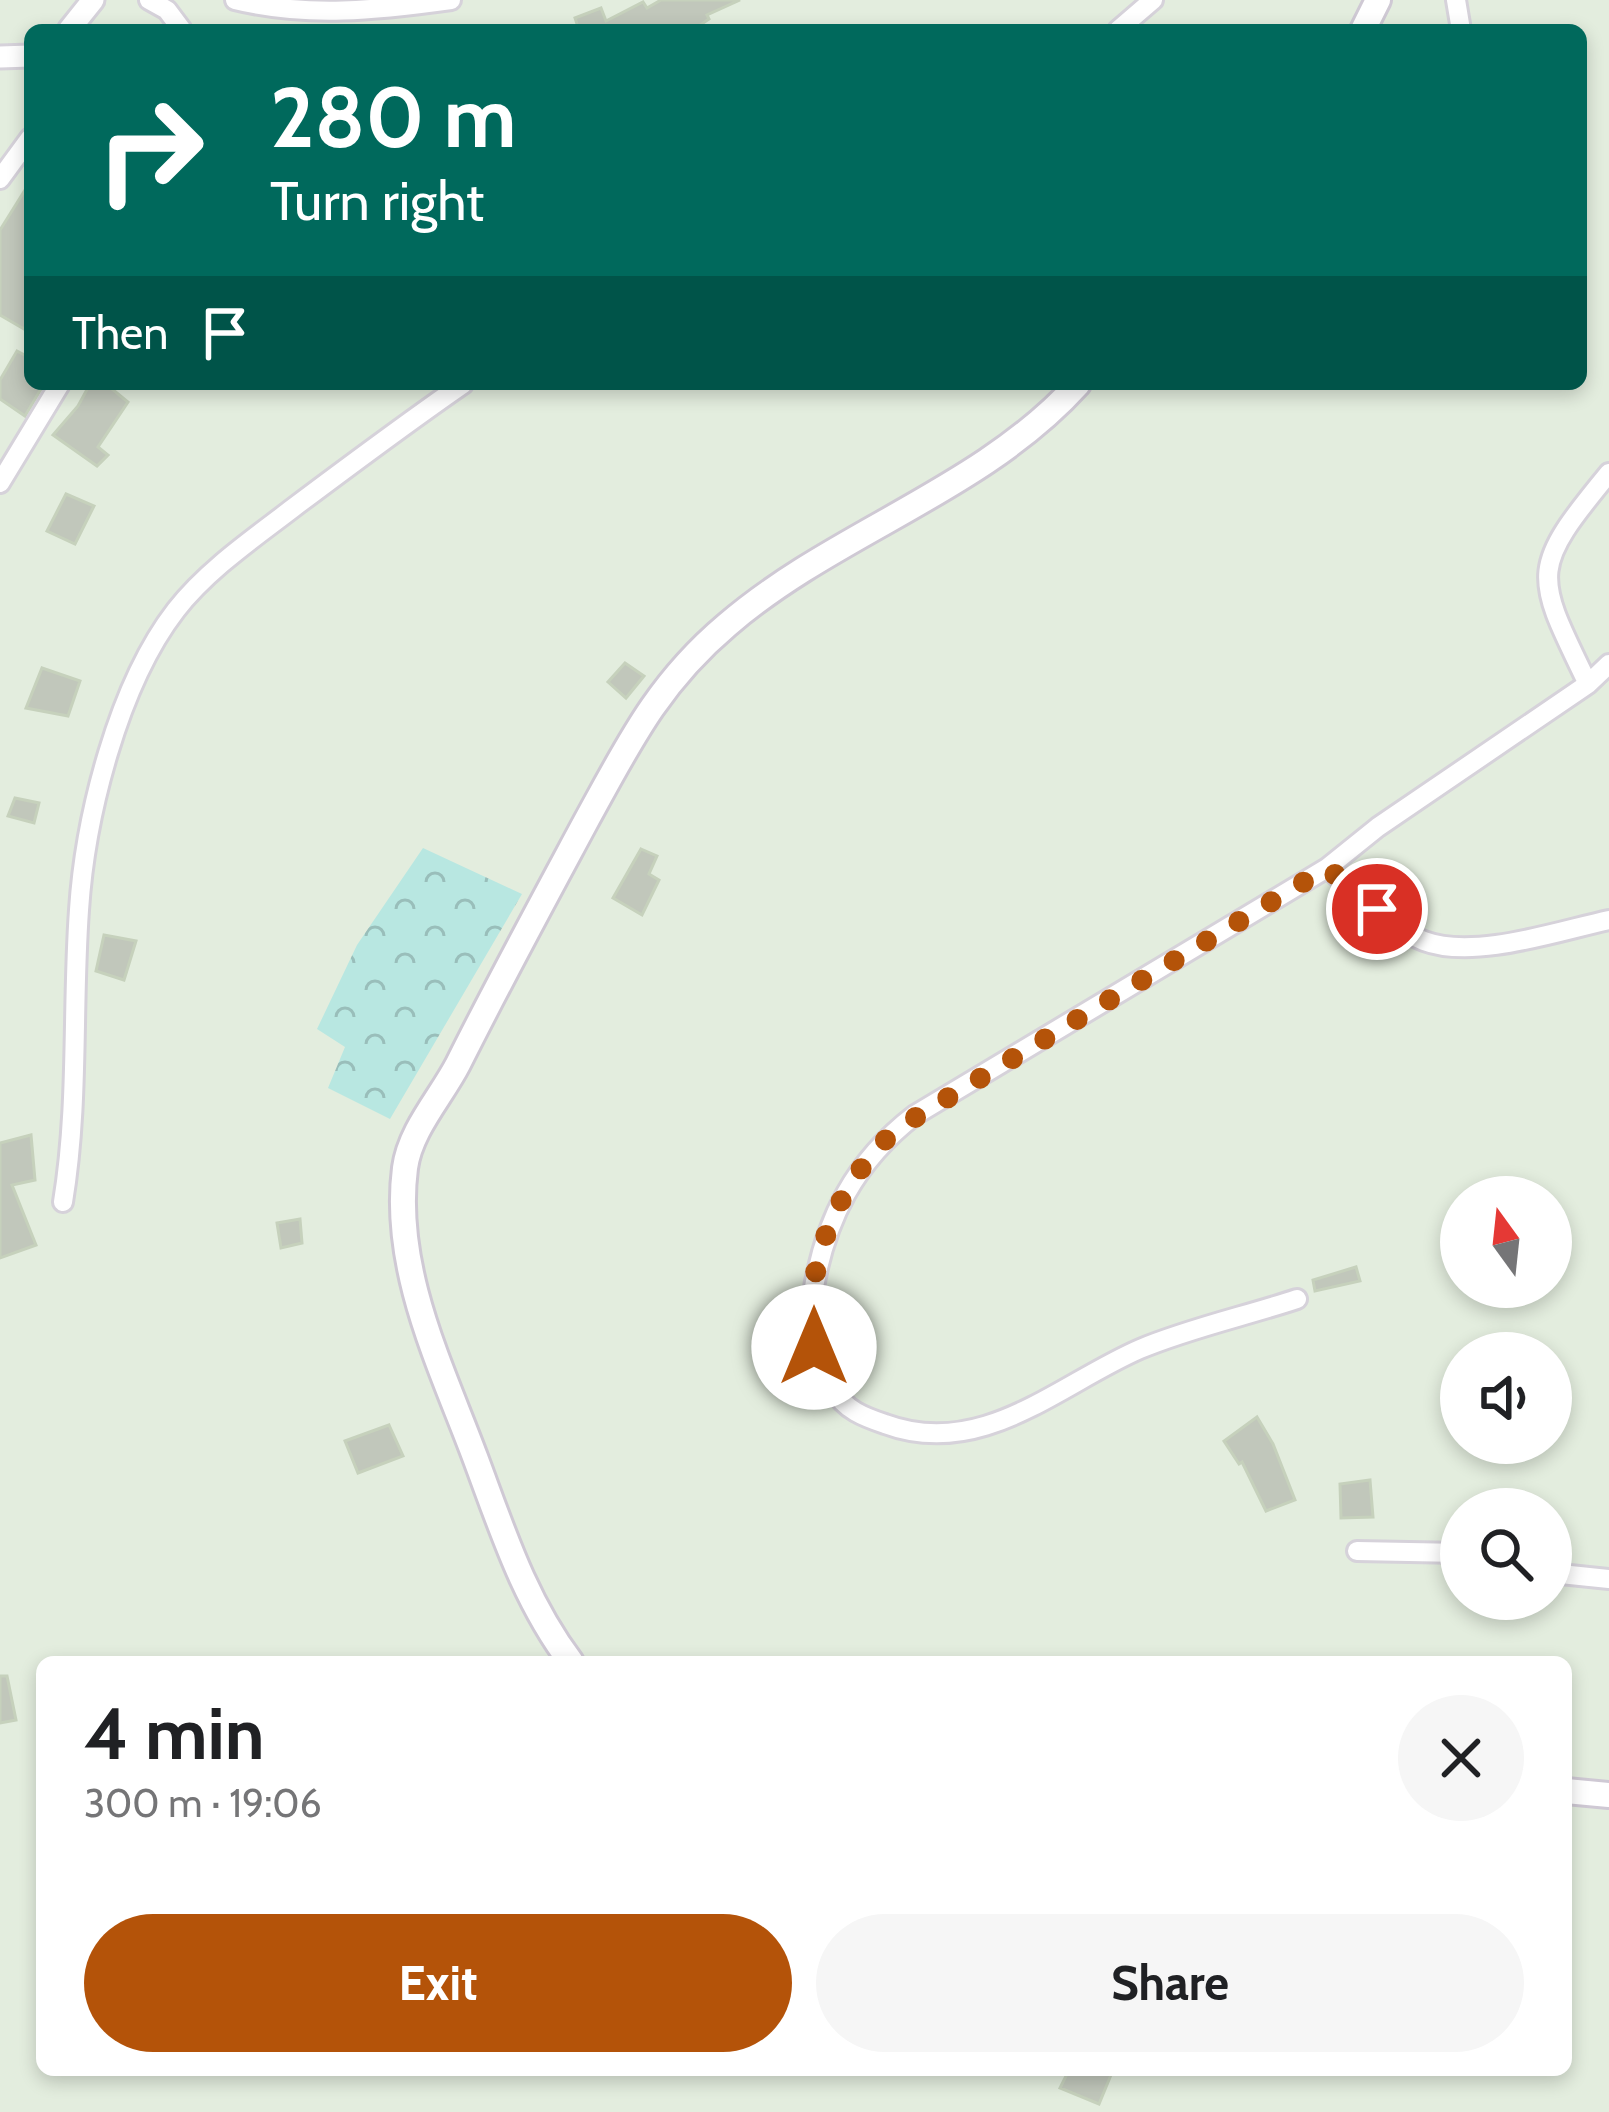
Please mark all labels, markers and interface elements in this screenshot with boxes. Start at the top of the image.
text: 280 m [270,66,516,168]
icon: right [72,72,228,228]
text: Turn right [270,168,484,234]
icon: arrive [192,300,258,366]
text: Then [72,306,168,360]
pin [1326,858,1428,960]
icon: arrive [1344,876,1410,942]
north arrow [1440,1176,1572,1308]
map controls [1440,1176,1572,1620]
position arrow [751,1284,877,1410]
button: sound [1440,1332,1572,1464]
button: search [1440,1488,1572,1620]
text: 4 min [84,1690,265,1777]
button: close [1398,1695,1524,1821]
text: 300 m · 19:06 [84,1779,322,1827]
button: Exit [84,1914,792,2052]
button: Share [816,1914,1524,2052]

